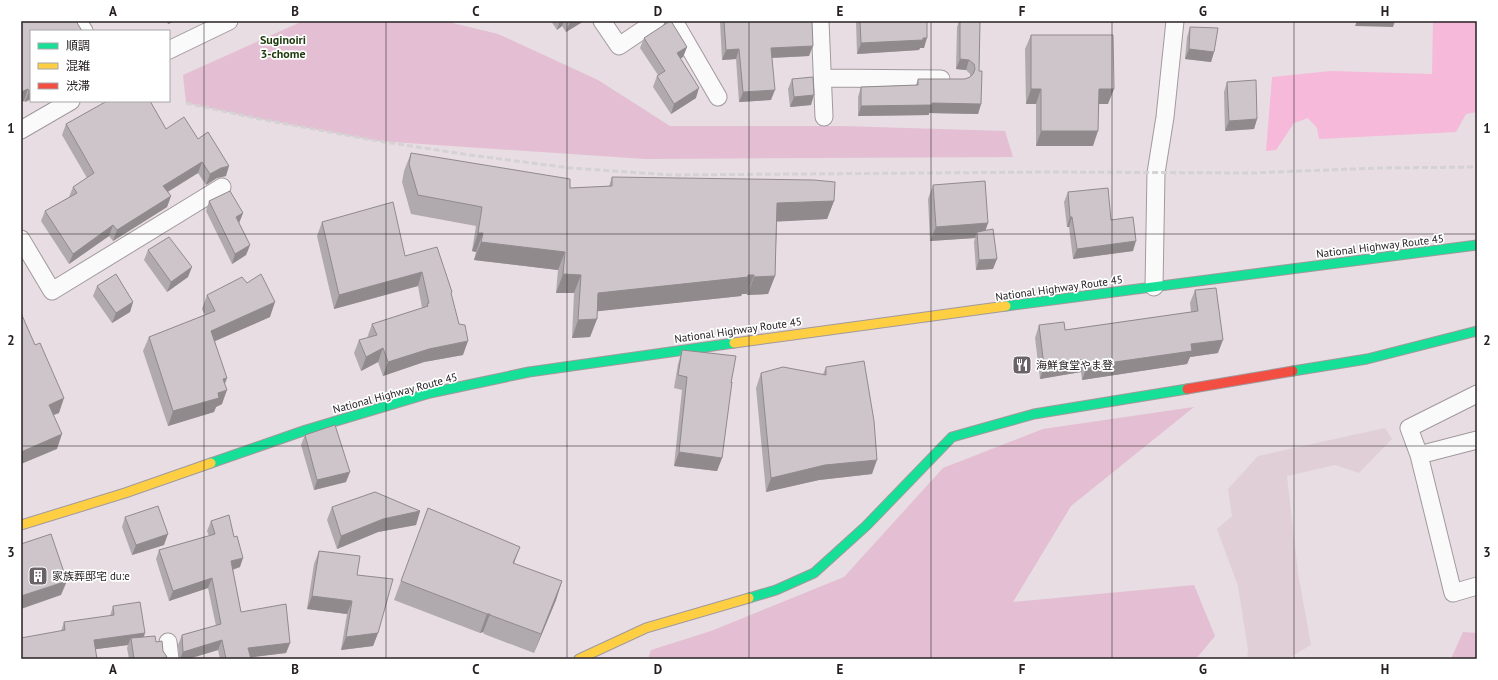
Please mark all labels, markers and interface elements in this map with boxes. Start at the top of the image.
text: A [109,3,117,20]
text: B [291,3,299,20]
text: C [472,3,480,20]
text: D [654,3,662,20]
text: E [837,3,844,20]
text: F [1019,3,1026,20]
text: G [1199,3,1207,20]
text: H [1381,3,1389,20]
legend [30,30,170,102]
district label: Suginoiri 3-chome [260,32,306,61]
text: 順調 [66,38,90,53]
text: 混雑 [66,58,90,73]
text: 渋滞 [66,78,90,93]
text: 1 [7,120,15,137]
text: 1 [1483,120,1491,137]
street label: National Highway Route 45 [1315,231,1445,261]
street label: National Highway Route 45 [994,272,1124,304]
street label: National Highway Route 45 [673,314,803,346]
text: 2 [7,332,15,349]
text: 2 [1483,332,1491,349]
restaurant icon: 海鮮食堂やま登 [1011,354,1033,376]
place label: 海鮮食堂やま登 [1036,358,1113,372]
street label: National Highway Route 45 [331,370,459,416]
text: 3 [7,544,15,561]
text: 3 [1483,544,1491,561]
building icon: 家族葬邸宅 du:e [27,565,49,587]
place label: 家族葬邸宅 du:e [52,569,130,583]
text: A [109,661,117,678]
text: B [291,661,299,678]
text: C [472,661,480,678]
text: D [654,661,662,678]
text: E [837,661,844,678]
text: F [1019,661,1026,678]
text: G [1199,661,1207,678]
text: H [1381,661,1389,678]

